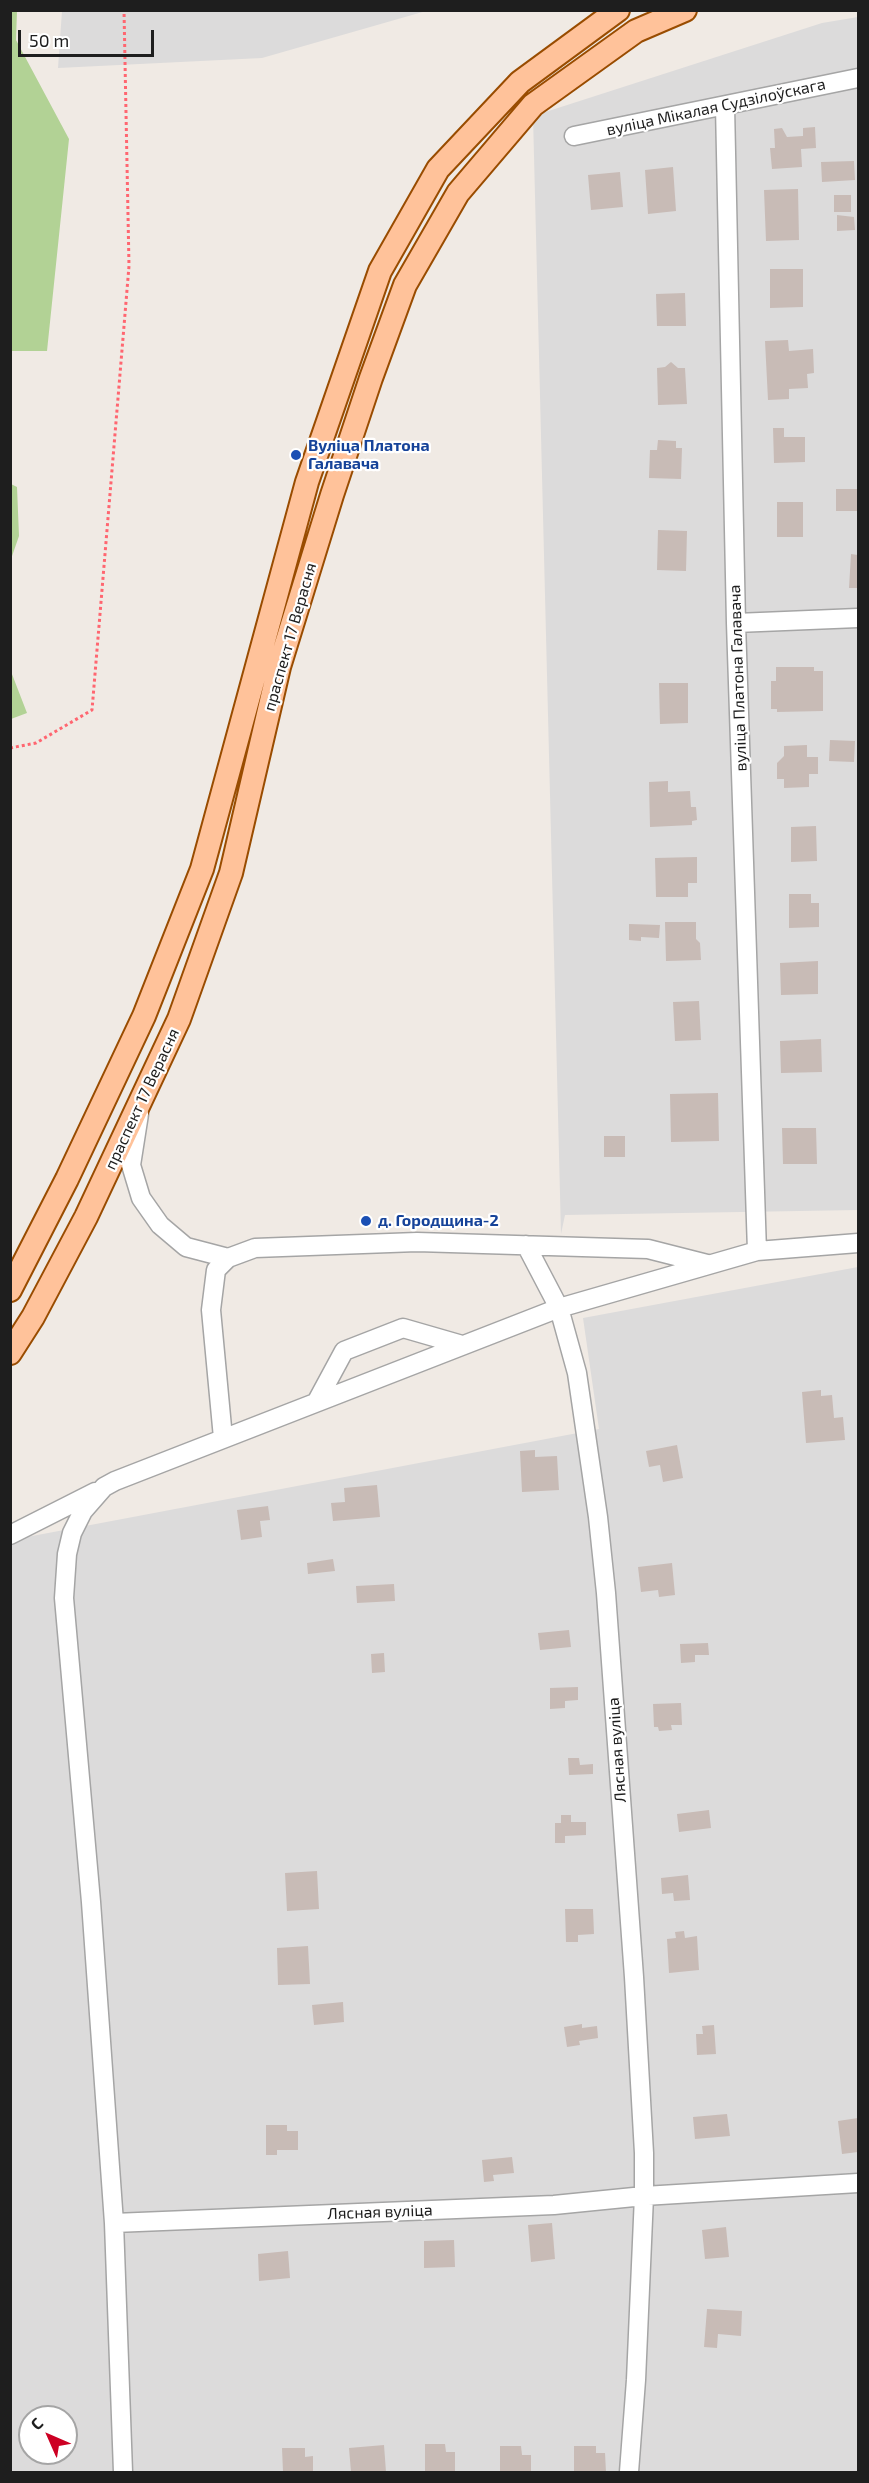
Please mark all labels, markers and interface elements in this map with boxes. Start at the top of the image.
scale bar [21,18,158,56]
text: 50 m [29,29,69,51]
street label: вуліца Мікалая Судзілоўскага [605,74,827,140]
place label: Вуліца Платона Галавача [308,436,430,474]
marker: Вуліца Платона Галавача [289,448,303,462]
street label: праспект 17 Верасня [260,560,320,714]
street label: вуліца Платона Галавача [725,584,751,772]
street label: праспект 17 Верасня [101,1025,183,1173]
place label: д. Городщина-2 [378,1211,499,1231]
marker: д. Городщина-2 [359,1214,373,1228]
street label: Лясная вуліца [604,1697,630,1803]
street label: Лясная вуліца [327,2201,433,2223]
north arrow [18,2405,78,2465]
text: С [26,2413,46,2433]

